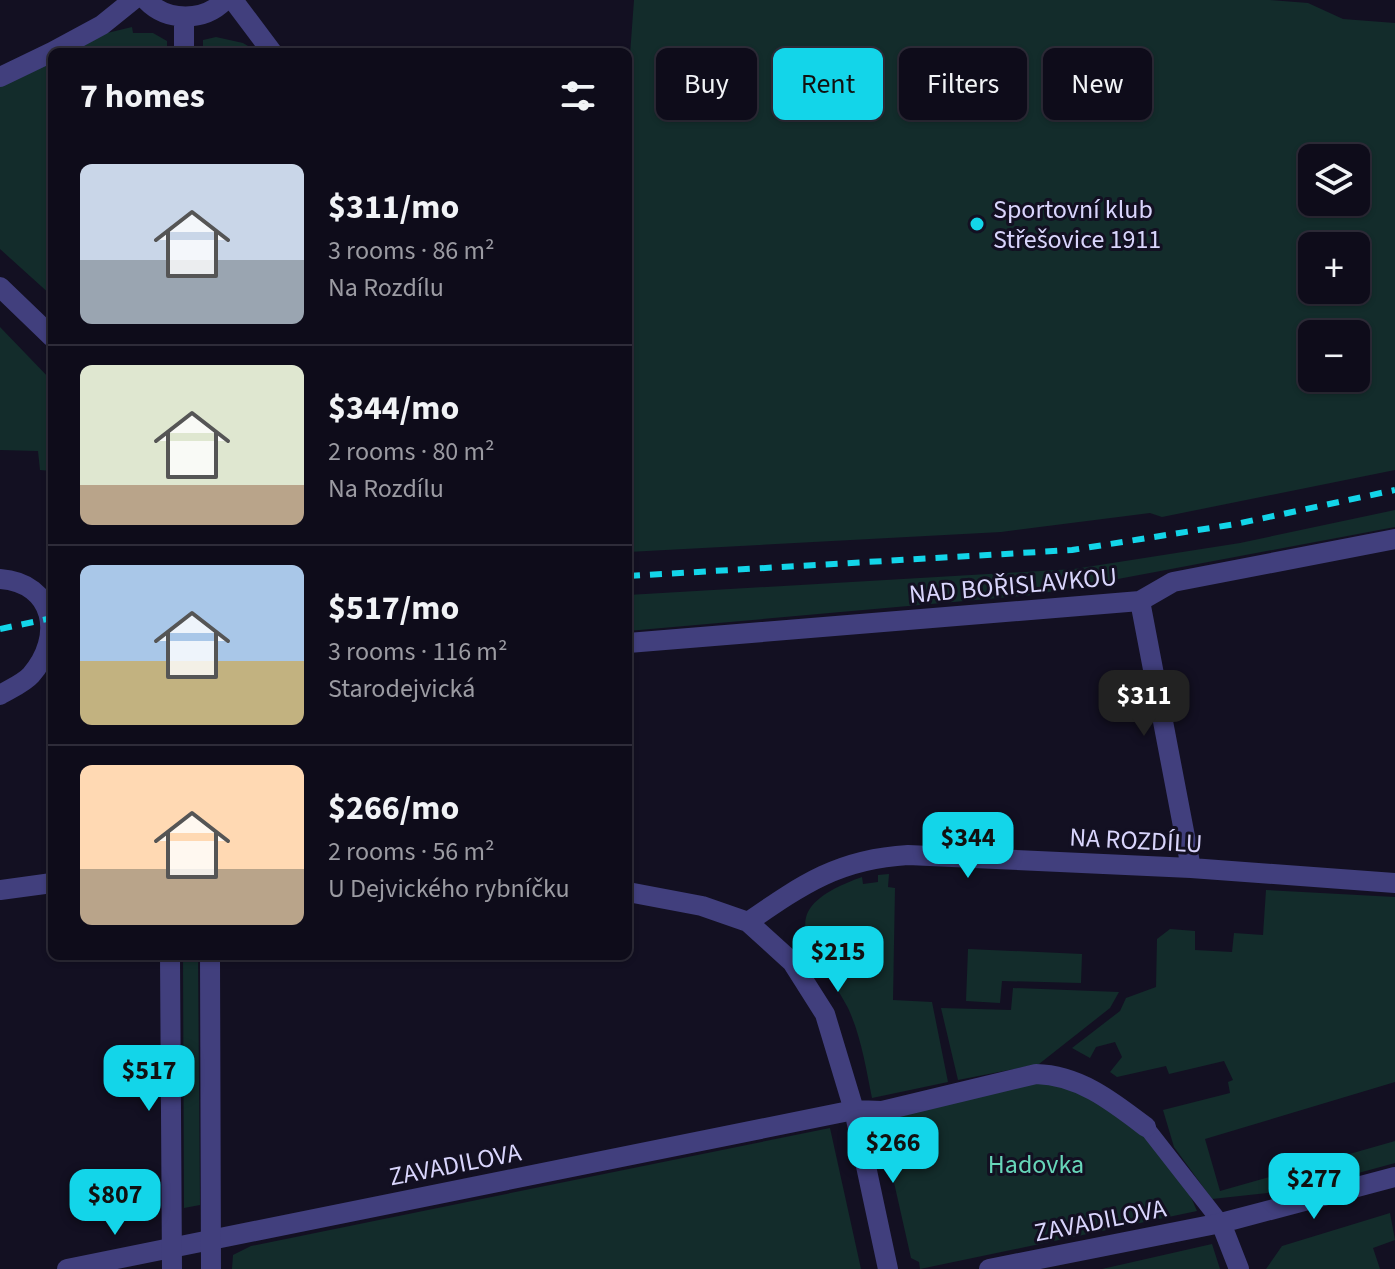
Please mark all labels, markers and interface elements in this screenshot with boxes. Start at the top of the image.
chip: Buy [656,48,757,120]
chip: Rent [773,48,883,120]
chip: Filters [899,48,1027,120]
chip: New [1043,48,1152,120]
text: 7 homes [80,72,205,121]
icon: filters [556,74,600,118]
map controls [1298,144,1370,392]
button: layers [1298,144,1370,216]
text: $311/mo [328,183,459,232]
place label: Sportovní klub Střešovice 1911 [993,191,1161,258]
icon: home [144,196,240,292]
marker: Sportovní klub Střešovice 1911 [968,215,986,233]
text: 3 rooms · 86 m² [328,232,495,269]
button: + [1298,232,1370,304]
text: Na Rozdílu [328,269,444,306]
button: − [1298,320,1370,392]
text: $344/mo [328,384,459,433]
icon: home [144,397,240,493]
text: 2 rooms · 80 m² [328,433,495,470]
text: Na Rozdílu [328,470,444,507]
street label: NAD BOŘISLAVKOU [908,558,1119,613]
text: $517/mo [328,584,459,633]
icon: home [144,597,240,693]
text: 3 rooms · 116 m² [328,633,507,670]
text: Starodejvická [328,670,475,707]
pin: $311 [1097,670,1191,738]
text: $311 [1117,677,1171,714]
text: $266/mo [328,784,459,833]
icon: home [144,797,240,893]
pin: $344 [921,812,1015,880]
text: $344 [941,819,995,856]
street label: NA ROZDÍLU [1069,819,1203,862]
text: 2 rooms · 56 m² [328,833,495,870]
text: U Dejvického rybníčku [328,870,570,907]
pin: $215 [791,926,885,994]
text: $215 [811,933,865,970]
pin: $517 [102,1045,196,1113]
text: $517 [122,1052,176,1089]
pin: $266 [846,1117,940,1185]
text: $266 [866,1124,920,1161]
street label: ZAVADILOVA [386,1133,525,1195]
park label: Hadovka [988,1146,1084,1183]
pin: $277 [1267,1153,1361,1221]
text: $277 [1287,1160,1341,1197]
pin: $807 [68,1169,162,1237]
text: $807 [88,1176,142,1213]
street label: ZAVADILOVA [1031,1189,1170,1251]

